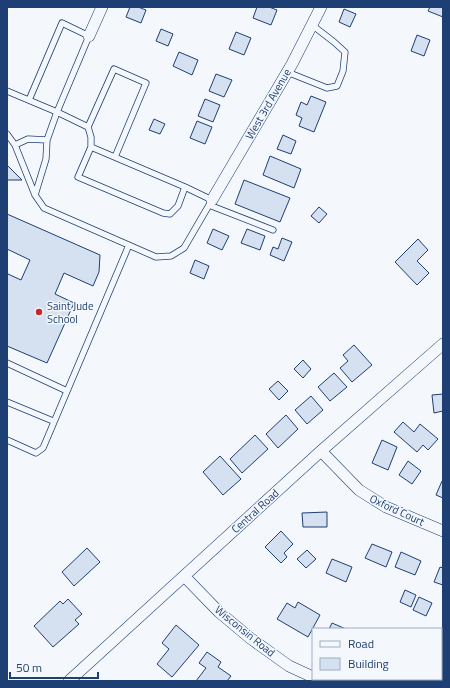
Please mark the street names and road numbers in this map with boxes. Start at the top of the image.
street label: West 3rd Avenue [241,65,295,142]
street label: Central Road [228,485,283,537]
street label: Oxford Court [367,490,427,530]
street label: Wisconsin Road [211,602,279,660]

